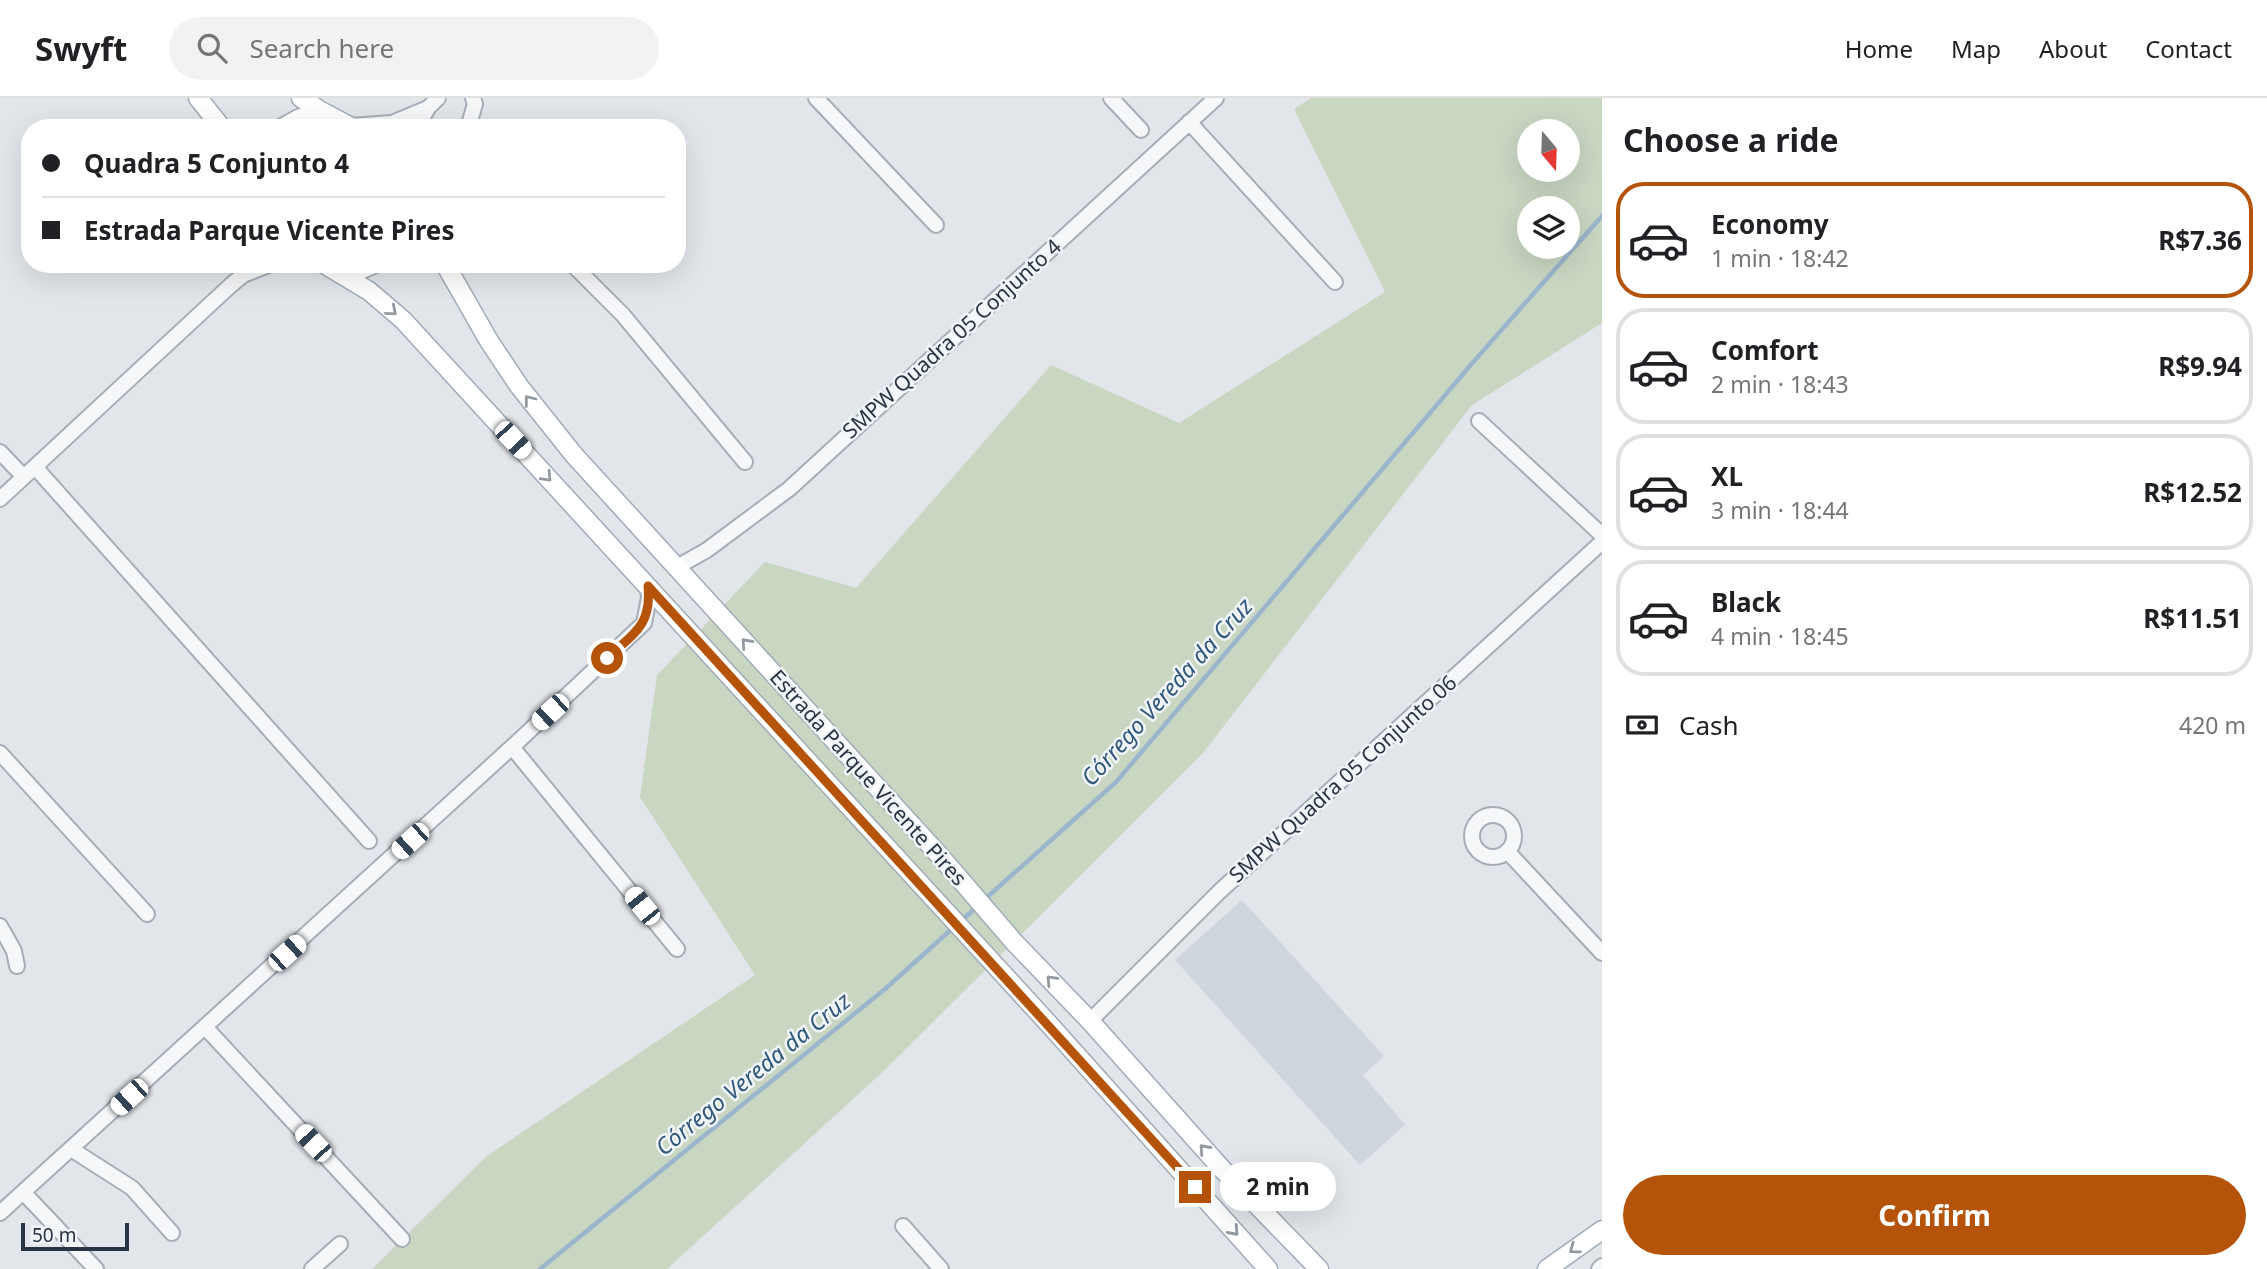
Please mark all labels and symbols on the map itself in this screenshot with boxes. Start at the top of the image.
north arrow [1517,119,1580,182]
street label: SMPW Quadra 05 Conjunto 4 [836,232,1067,444]
one-way arrow [384,303,397,315]
one-way arrow [525,395,538,407]
car [491,417,536,463]
one-way arrow [539,469,551,482]
water label: Córrego Vereda da Cruz [1073,590,1260,792]
one-way arrow [741,638,754,651]
route start [591,642,623,674]
street label: Estrada Parque Vicente Pires [764,663,973,891]
street label: SMPW Quadra 05 Conjunto 06 [1222,668,1462,888]
car [528,690,573,734]
car [388,819,433,863]
car [621,883,664,929]
car [265,931,310,975]
one-way arrow [1047,975,1060,988]
water label: Córrego Vereda da Cruz [648,984,857,1162]
car [107,1075,152,1119]
car [291,1120,336,1166]
one-way arrow [1200,1144,1212,1157]
callout: 2 min [1220,1162,1335,1212]
route end [1179,1171,1211,1203]
scale bar [21,1220,130,1252]
one-way arrow [1226,1223,1238,1236]
one-way arrow [1570,1241,1582,1254]

